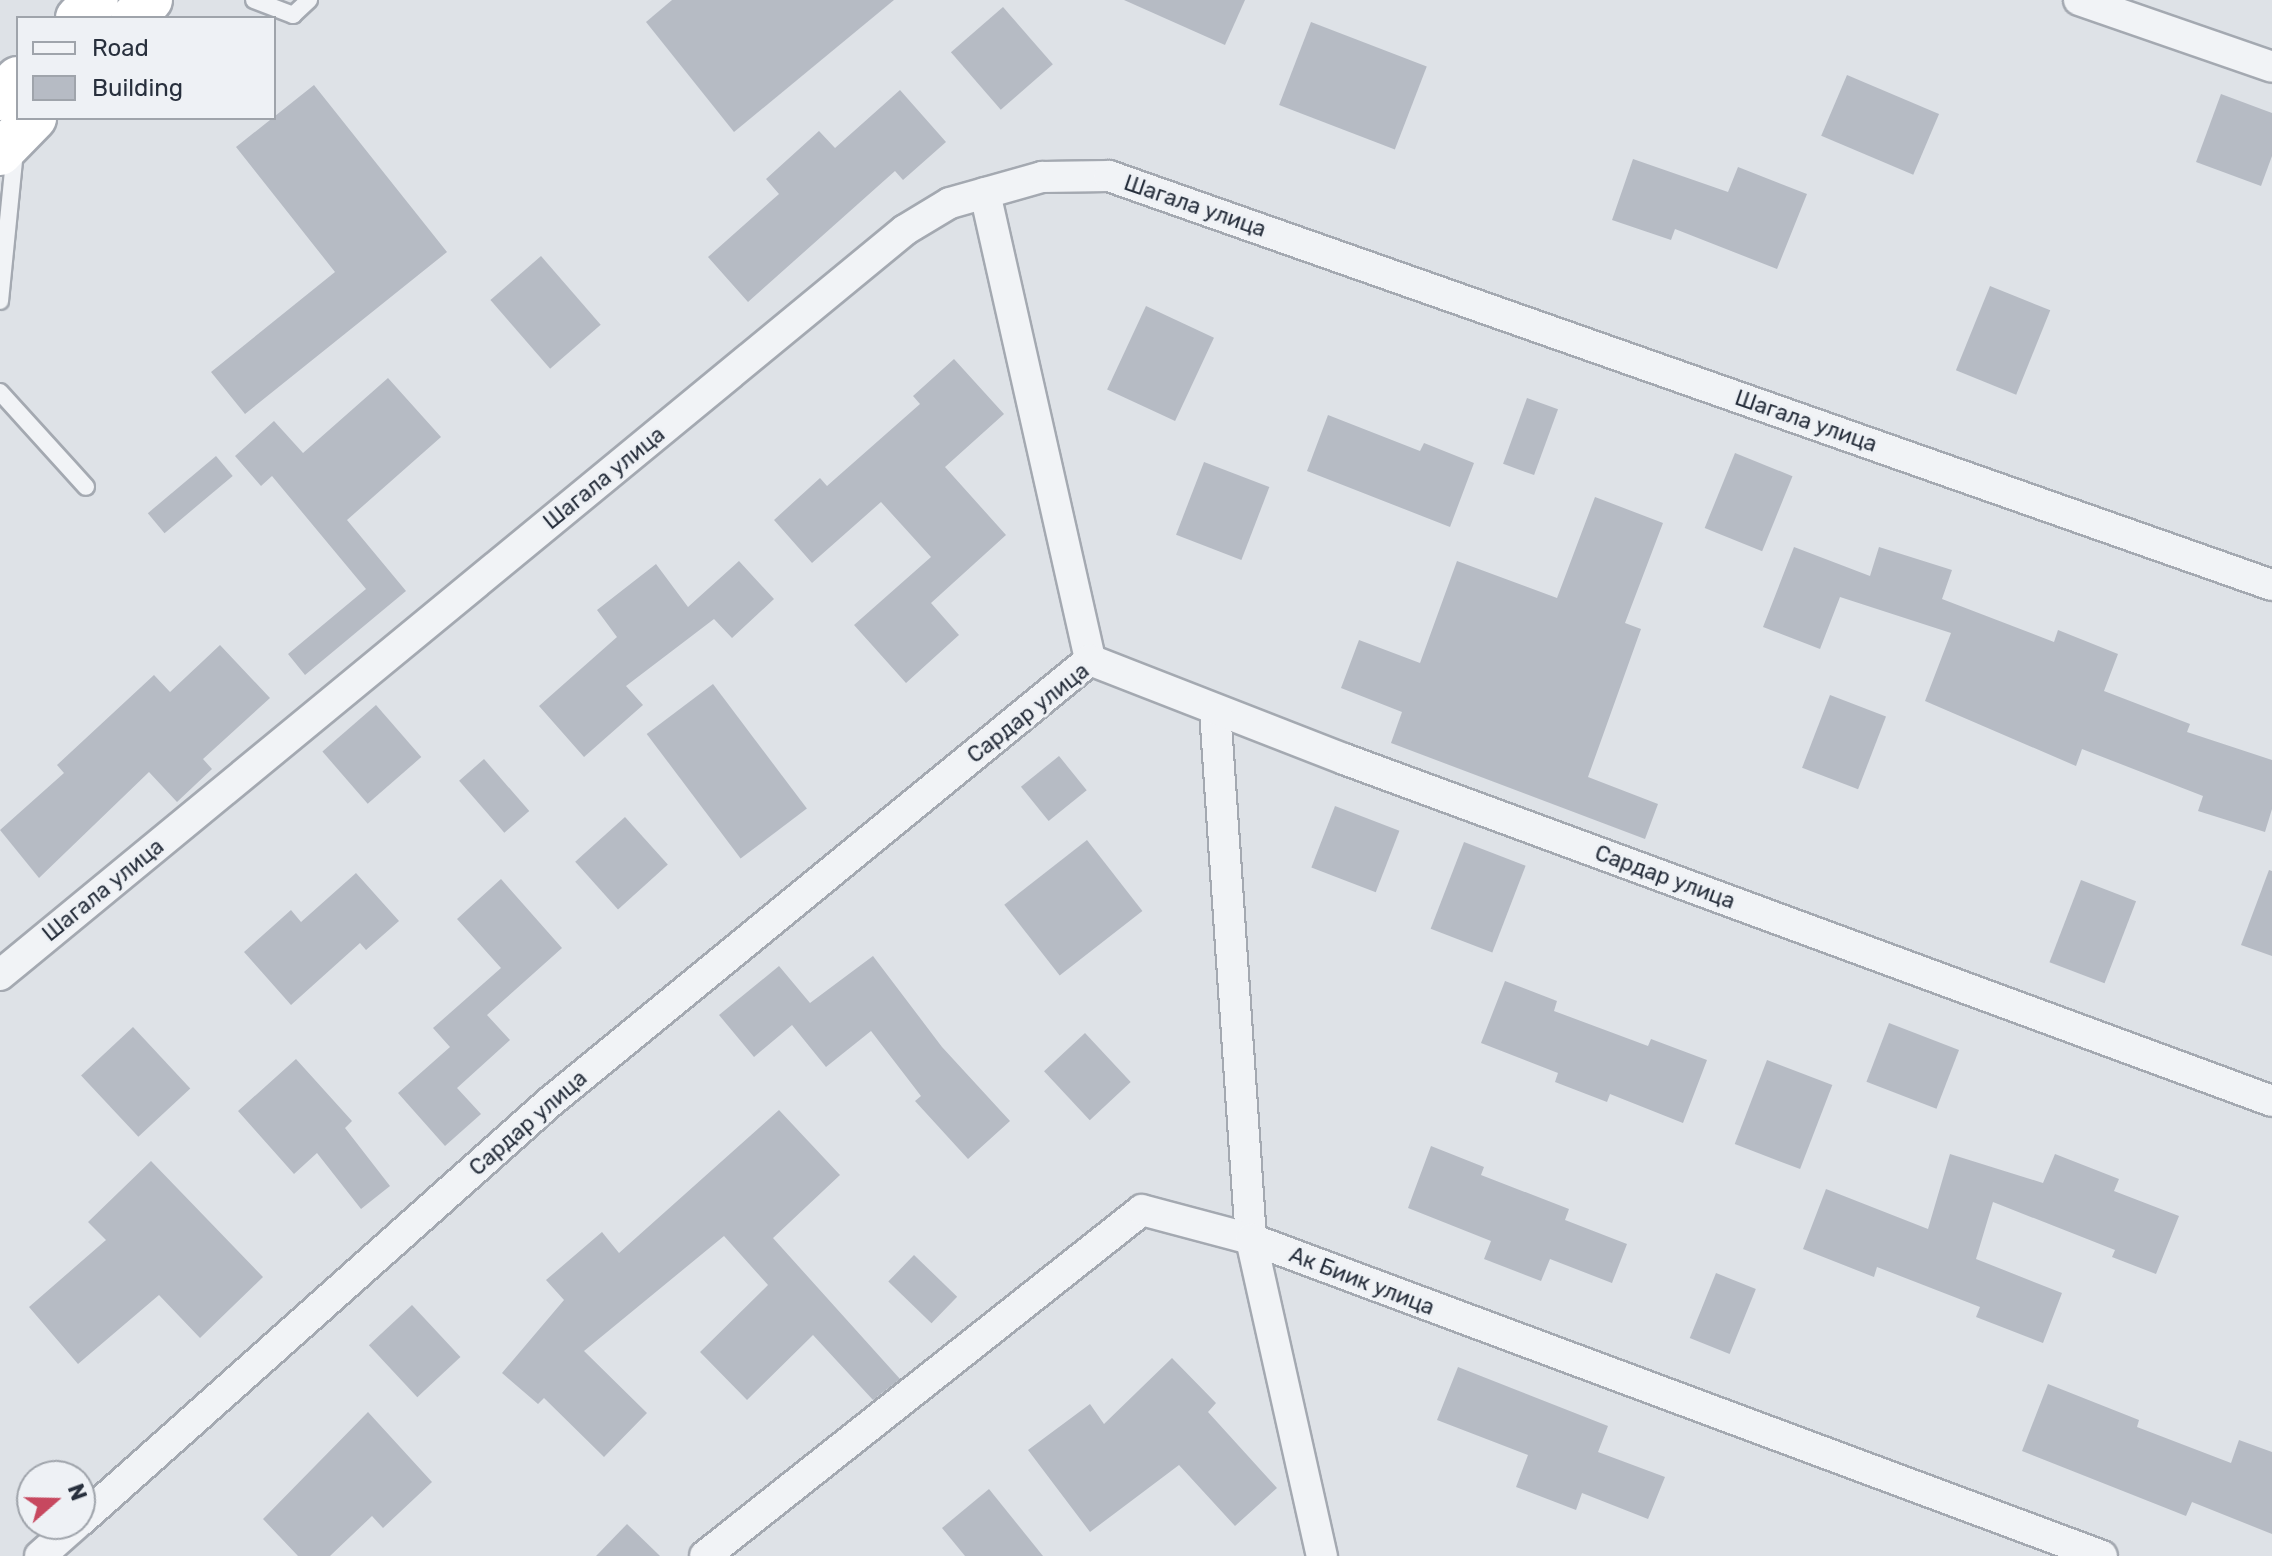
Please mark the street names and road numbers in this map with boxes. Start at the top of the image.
street label: Шагала улица [1121,169,1269,243]
street label: Шагала улица [1732,384,1880,458]
street label: Шагала улица [538,421,670,535]
street label: Сардар улица [962,657,1094,769]
street label: Шагала улица [37,833,169,947]
street label: Сардар улица [1591,839,1739,915]
street label: Сардар улица [464,1065,592,1181]
street label: Ак Биик улица [1286,1241,1438,1321]

